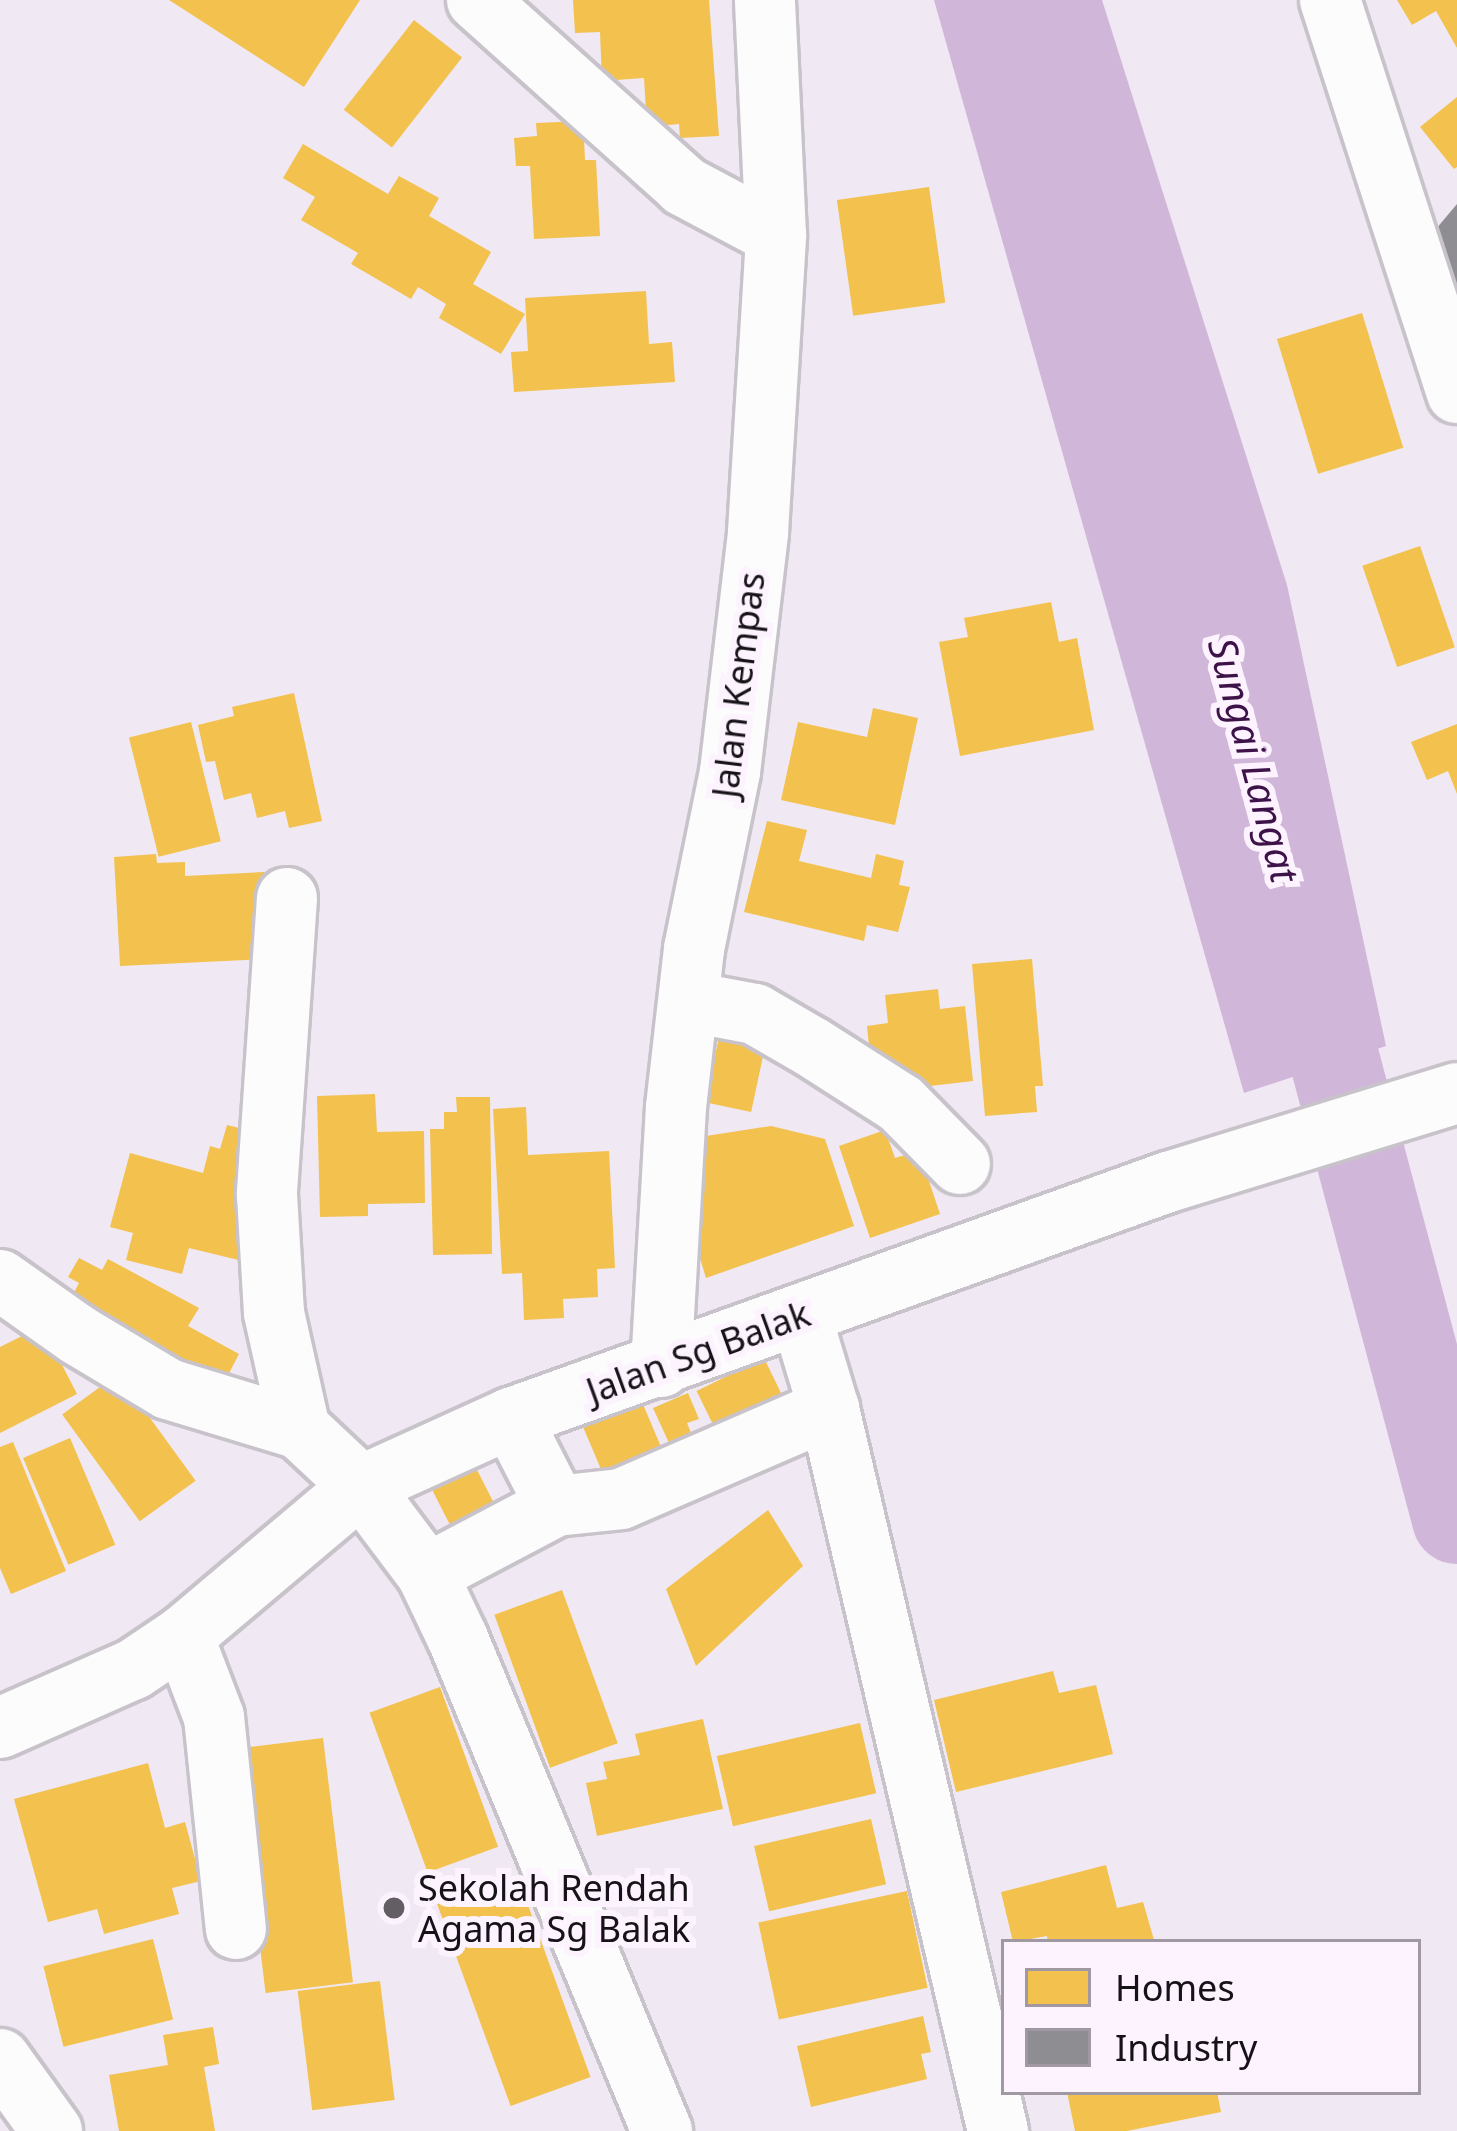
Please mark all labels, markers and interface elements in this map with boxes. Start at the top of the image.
street label: Jalan Kempas [703,570,773,800]
water label: Sungai Langat [1199,633,1309,887]
street label: Jalan Sg Balak [580,1292,816,1412]
place label: Sekolah Rendah Agama Sg Balak [418,1865,690,1950]
marker: Sekolah Rendah Agama Sg Balak [381,1895,407,1921]
legend [1001,1939,1421,2095]
text: Homes [1115,1963,1235,2012]
text: Industry [1115,2023,1257,2072]

